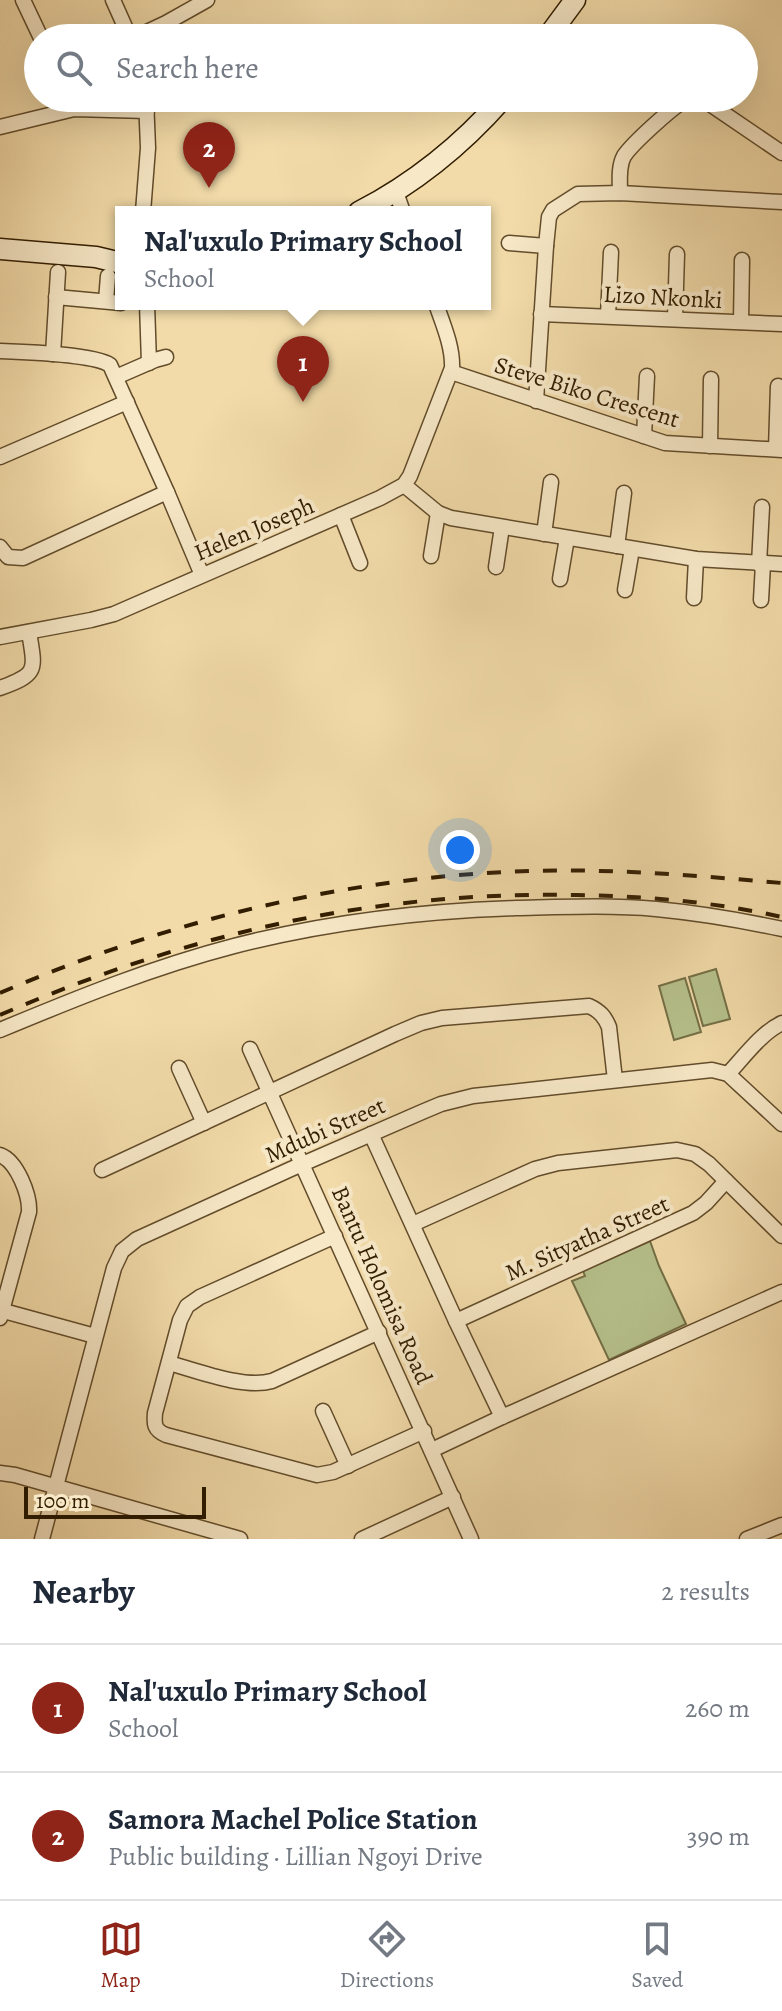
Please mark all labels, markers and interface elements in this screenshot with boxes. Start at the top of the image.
search box [24,24,758,112]
icon: search [52,46,96,90]
text: Search here [116,48,259,88]
pin: 2 [183,122,235,188]
popup [115,206,491,310]
text: Nal'uxulo Primary School [144,221,462,261]
text: School [144,261,214,296]
street label: Lizo Nkonki [603,278,723,316]
pin: 1 [277,336,329,402]
street label: Steve Biko Crescent [491,349,683,435]
street label: Helen Joseph [189,489,319,569]
your location [440,830,480,870]
street label: Mdubi Street [260,1089,390,1171]
street label: Bantu Holomisa Road [324,1181,440,1389]
street label: M. Sityatha Street [500,1188,674,1288]
scale bar [24,1483,206,1519]
text: 100 m [36,1486,90,1516]
text: Nearby [32,1568,135,1615]
text: 2 results [661,1574,750,1609]
text: Nal'uxulo Primary School [108,1671,427,1711]
text: 1 [53,1691,63,1726]
text: 260 m [685,1691,750,1726]
text: School [108,1711,178,1746]
text: Samora Machel Police Station [108,1799,478,1839]
text: 2 [52,1819,64,1854]
text: 390 m [687,1819,750,1854]
text: Public building · Lillian Ngoyi Drive [108,1839,483,1874]
tab: Map [99,1917,143,1995]
tab: Directions [340,1917,434,1995]
tab: Saved [631,1917,683,1995]

